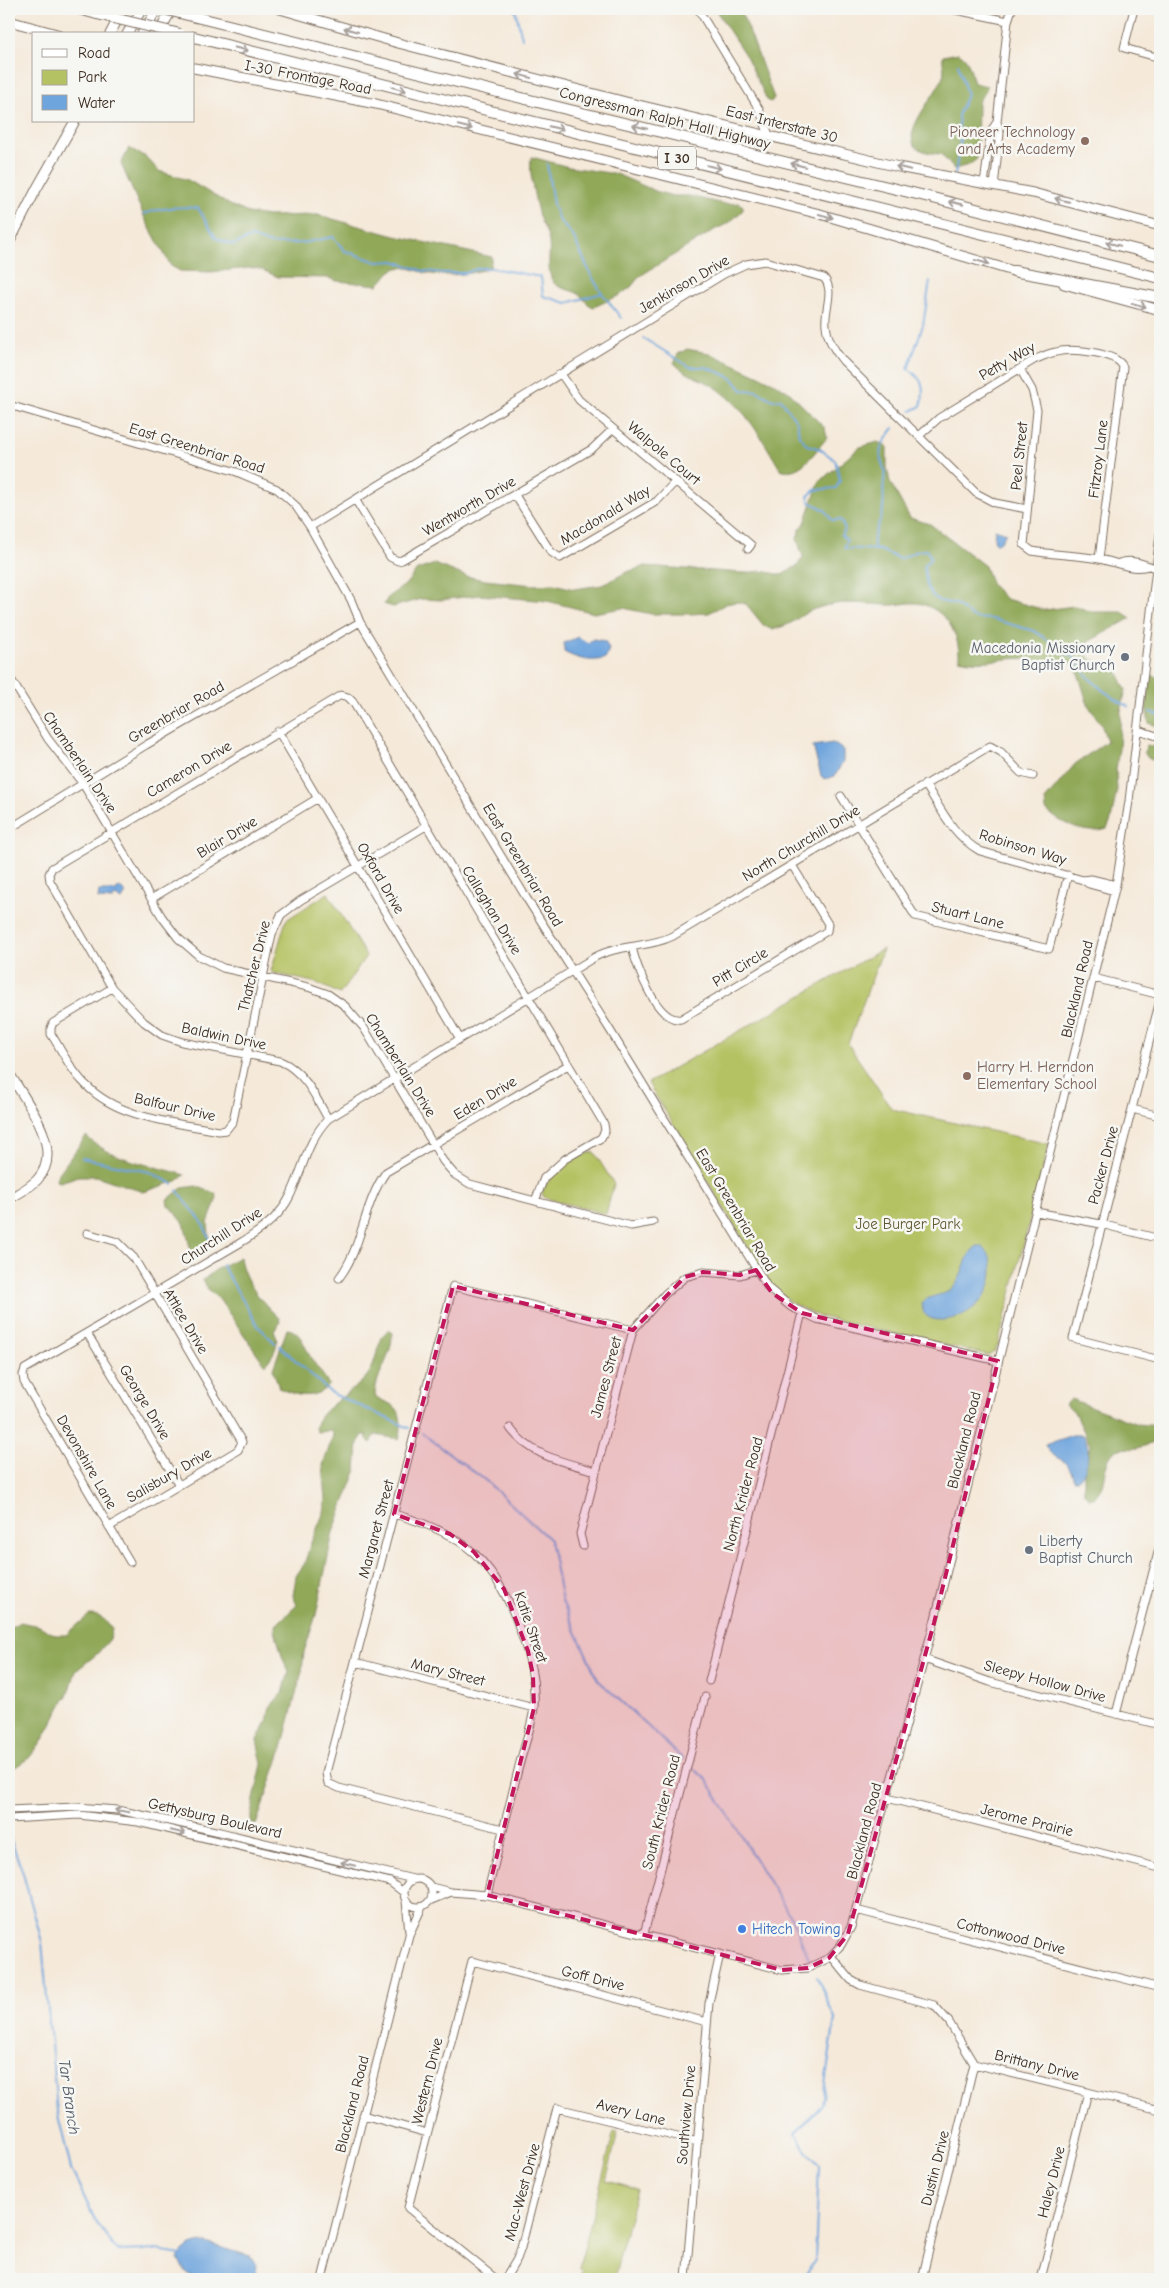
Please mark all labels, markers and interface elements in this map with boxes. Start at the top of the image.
one-way arrow [343,24,359,34]
legend [32,32,195,122]
text: Road [78,44,110,62]
one-way arrow [233,45,249,54]
street label: I-30 Frontage Road [243,56,373,98]
text: Park [78,68,107,86]
one-way arrow [517,70,533,80]
street label: Congressman Ralph Hall Highway [558,83,773,153]
one-way arrow [390,85,406,94]
text: Water [78,94,115,112]
street label: East Interstate 30 [724,101,840,147]
one-way arrow [456,122,472,132]
one-way arrow [632,122,648,131]
place label: Pioneer Technology and Arts Academy [949,123,1075,158]
one-way arrow [548,124,564,133]
marker: Pioneer Technology and Arts Academy [1079,135,1091,147]
road number: I 30 [658,146,696,170]
one-way arrow [790,160,806,169]
one-way arrow [706,163,722,172]
one-way arrow [896,163,912,172]
one-way arrow [1055,195,1071,205]
one-way arrow [948,198,964,208]
one-way arrow [818,211,834,221]
one-way arrow [1105,239,1121,248]
street label: Jenkinson Drive [636,251,733,317]
one-way arrow [974,257,990,267]
one-way arrow [1131,300,1147,310]
street label: Petty Way [976,338,1039,384]
street label: Walpole Court [624,417,705,489]
street label: Fitzroy Lane [1084,418,1112,499]
street label: East Greenbriar Road [127,419,267,477]
street label: Peel Street [1006,420,1032,491]
street label: Wentworth Drive [419,472,519,540]
street label: Macdonald Way [557,481,654,549]
place label: Macedonia Missionary Baptist Church [971,639,1115,674]
marker: Macedonia Missionary Baptist Church [1119,651,1131,663]
street label: Greenbriar Road [125,677,227,747]
street label: Chamberlain Drive [39,708,121,817]
street label: Cameron Drive [143,736,235,801]
street label: East Greenbriar Road [479,800,567,930]
street label: North Churchill Drive [739,801,864,885]
street label: Blair Drive [194,812,261,862]
street label: Robinson Way [977,825,1069,869]
street label: Oxford Drive [353,839,409,917]
street label: Callaghan Drive [458,862,526,958]
street label: Stuart Lane [930,897,1007,933]
street label: Thatcher Drive [234,918,274,1014]
street label: Blackland Road [1057,939,1097,1039]
street label: Pitt Circle [709,943,771,991]
street label: Chamberlain Drive [362,1010,440,1121]
street label: Baldwin Drive [180,1018,269,1054]
place label: Harry H. Herndon Elementary School [977,1058,1097,1093]
marker: Harry H. Herndon Elementary School [961,1070,973,1082]
street label: Eden Drive [450,1072,520,1124]
street label: Balfour Drive [132,1089,218,1125]
street label: Packer Drive [1084,1123,1122,1206]
street label: East Greenbriar Road [692,1145,780,1275]
street label: Churchill Drive [177,1203,265,1269]
park label: Joe Burger Park [856,1215,961,1233]
street label: Attlee Drive [160,1285,213,1357]
street label: James Street [587,1334,626,1420]
street label: George Drive [116,1361,175,1443]
street label: Blackland Road [943,1390,985,1490]
street label: Devonshire Lane [53,1412,121,1513]
street label: North Krider Road [719,1435,767,1553]
street label: Salisbury Drive [124,1443,215,1506]
street label: Margaret Street [354,1477,398,1580]
place label: Liberty Baptist Church [1039,1532,1133,1567]
marker: Liberty Baptist Church [1023,1544,1035,1556]
street label: Katie Street [510,1589,552,1666]
street label: Mary Street [409,1654,488,1690]
street label: Sleepy Hollow Drive [982,1656,1108,1706]
street label: South Krider Road [638,1753,684,1871]
street label: Blackland Road [842,1781,886,1881]
street label: Gettysburg Boulevard [146,1794,284,1842]
street label: Jerome Prairie [979,1800,1076,1840]
one-way arrow [114,1805,130,1815]
one-way arrow [170,1828,186,1837]
one-way arrow [341,1859,357,1868]
street label: Cottonwood Drive [955,1914,1068,1958]
place label: Hitech Towing [752,1920,841,1938]
marker: Hitech Towing [736,1923,748,1935]
street label: Goff Drive [560,1961,627,1995]
street label: Western Drive [408,2035,447,2126]
street label: Brittany Drive [993,2046,1082,2084]
street label: Blackland Road [331,2054,373,2154]
water label: Tar Branch [55,2058,83,2136]
street label: Southview Drive [673,2064,699,2165]
street label: Avery Lane [595,2095,668,2129]
street label: Dustin Drive [917,2128,953,2207]
street label: Mac-West Drive [500,2141,544,2243]
street label: Haley Drive [1033,2144,1069,2220]

